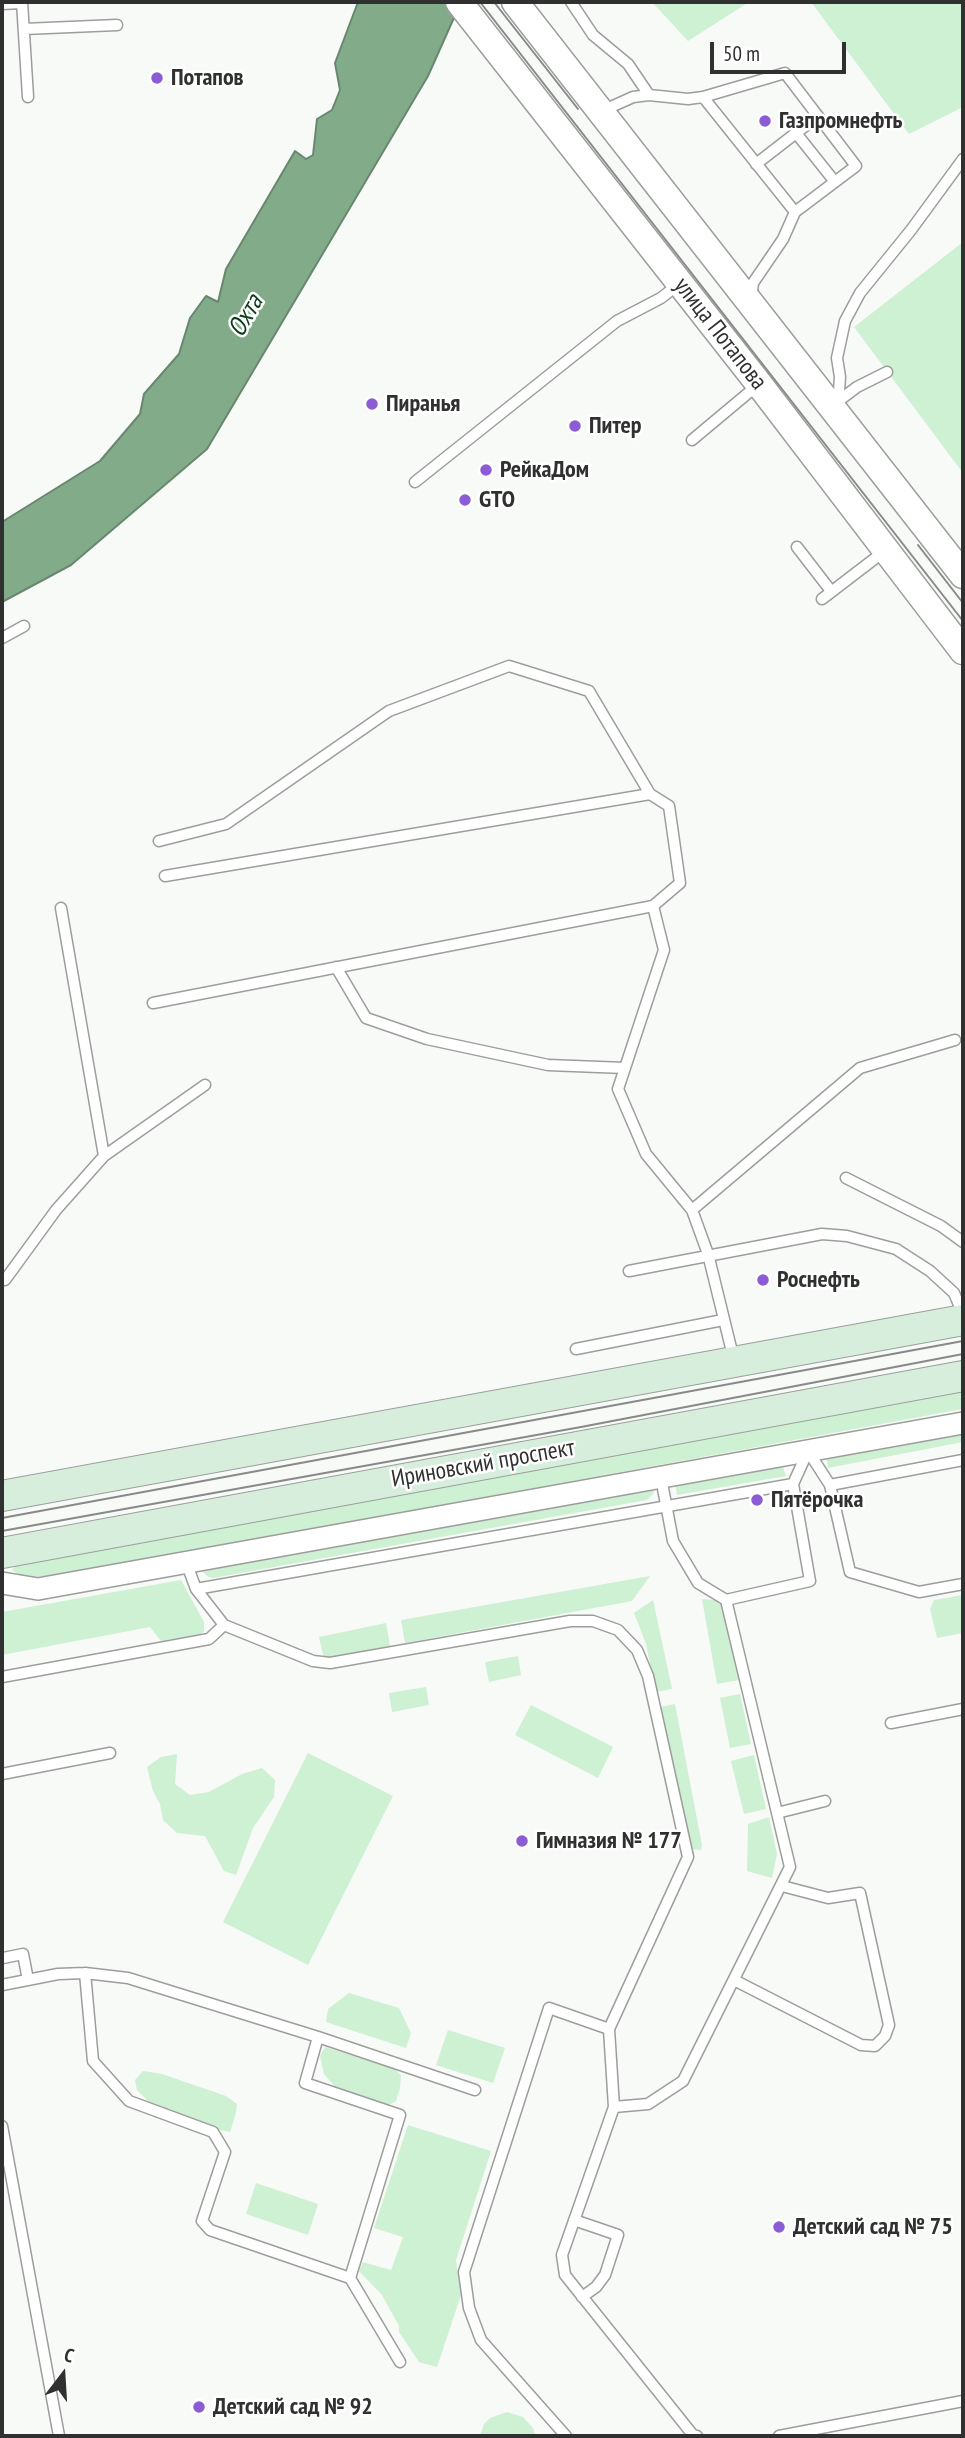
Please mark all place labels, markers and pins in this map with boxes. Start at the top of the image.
place label: Потапов [171,64,244,92]
marker: Потапов [149,70,165,86]
place label: Газпромнефть [779,107,902,135]
marker: Газпромнефть [757,113,773,129]
place label: Пиранья [386,390,460,418]
marker: Пиранья [364,396,380,412]
place label: Питер [589,412,642,440]
marker: Питер [567,418,583,434]
place label: РейкаДом [500,456,589,484]
marker: РейкаДом [478,462,494,478]
place label: GTO [479,486,515,514]
marker: GTO [457,492,473,508]
place label: Роснефть [777,1266,860,1294]
marker: Роснефть [755,1272,771,1288]
place label: Пятёрочка [771,1486,863,1514]
marker: Пятёрочка [749,1492,765,1508]
place label: Гимназия № 177 [536,1827,682,1855]
marker: Гимназия № 177 [514,1833,530,1849]
place label: Детский сад № 75 [793,2213,953,2241]
marker: Детский сад № 75 [771,2219,787,2235]
place label: Детский сад № 92 [213,2393,373,2421]
marker: Детский сад № 92 [191,2399,207,2415]

